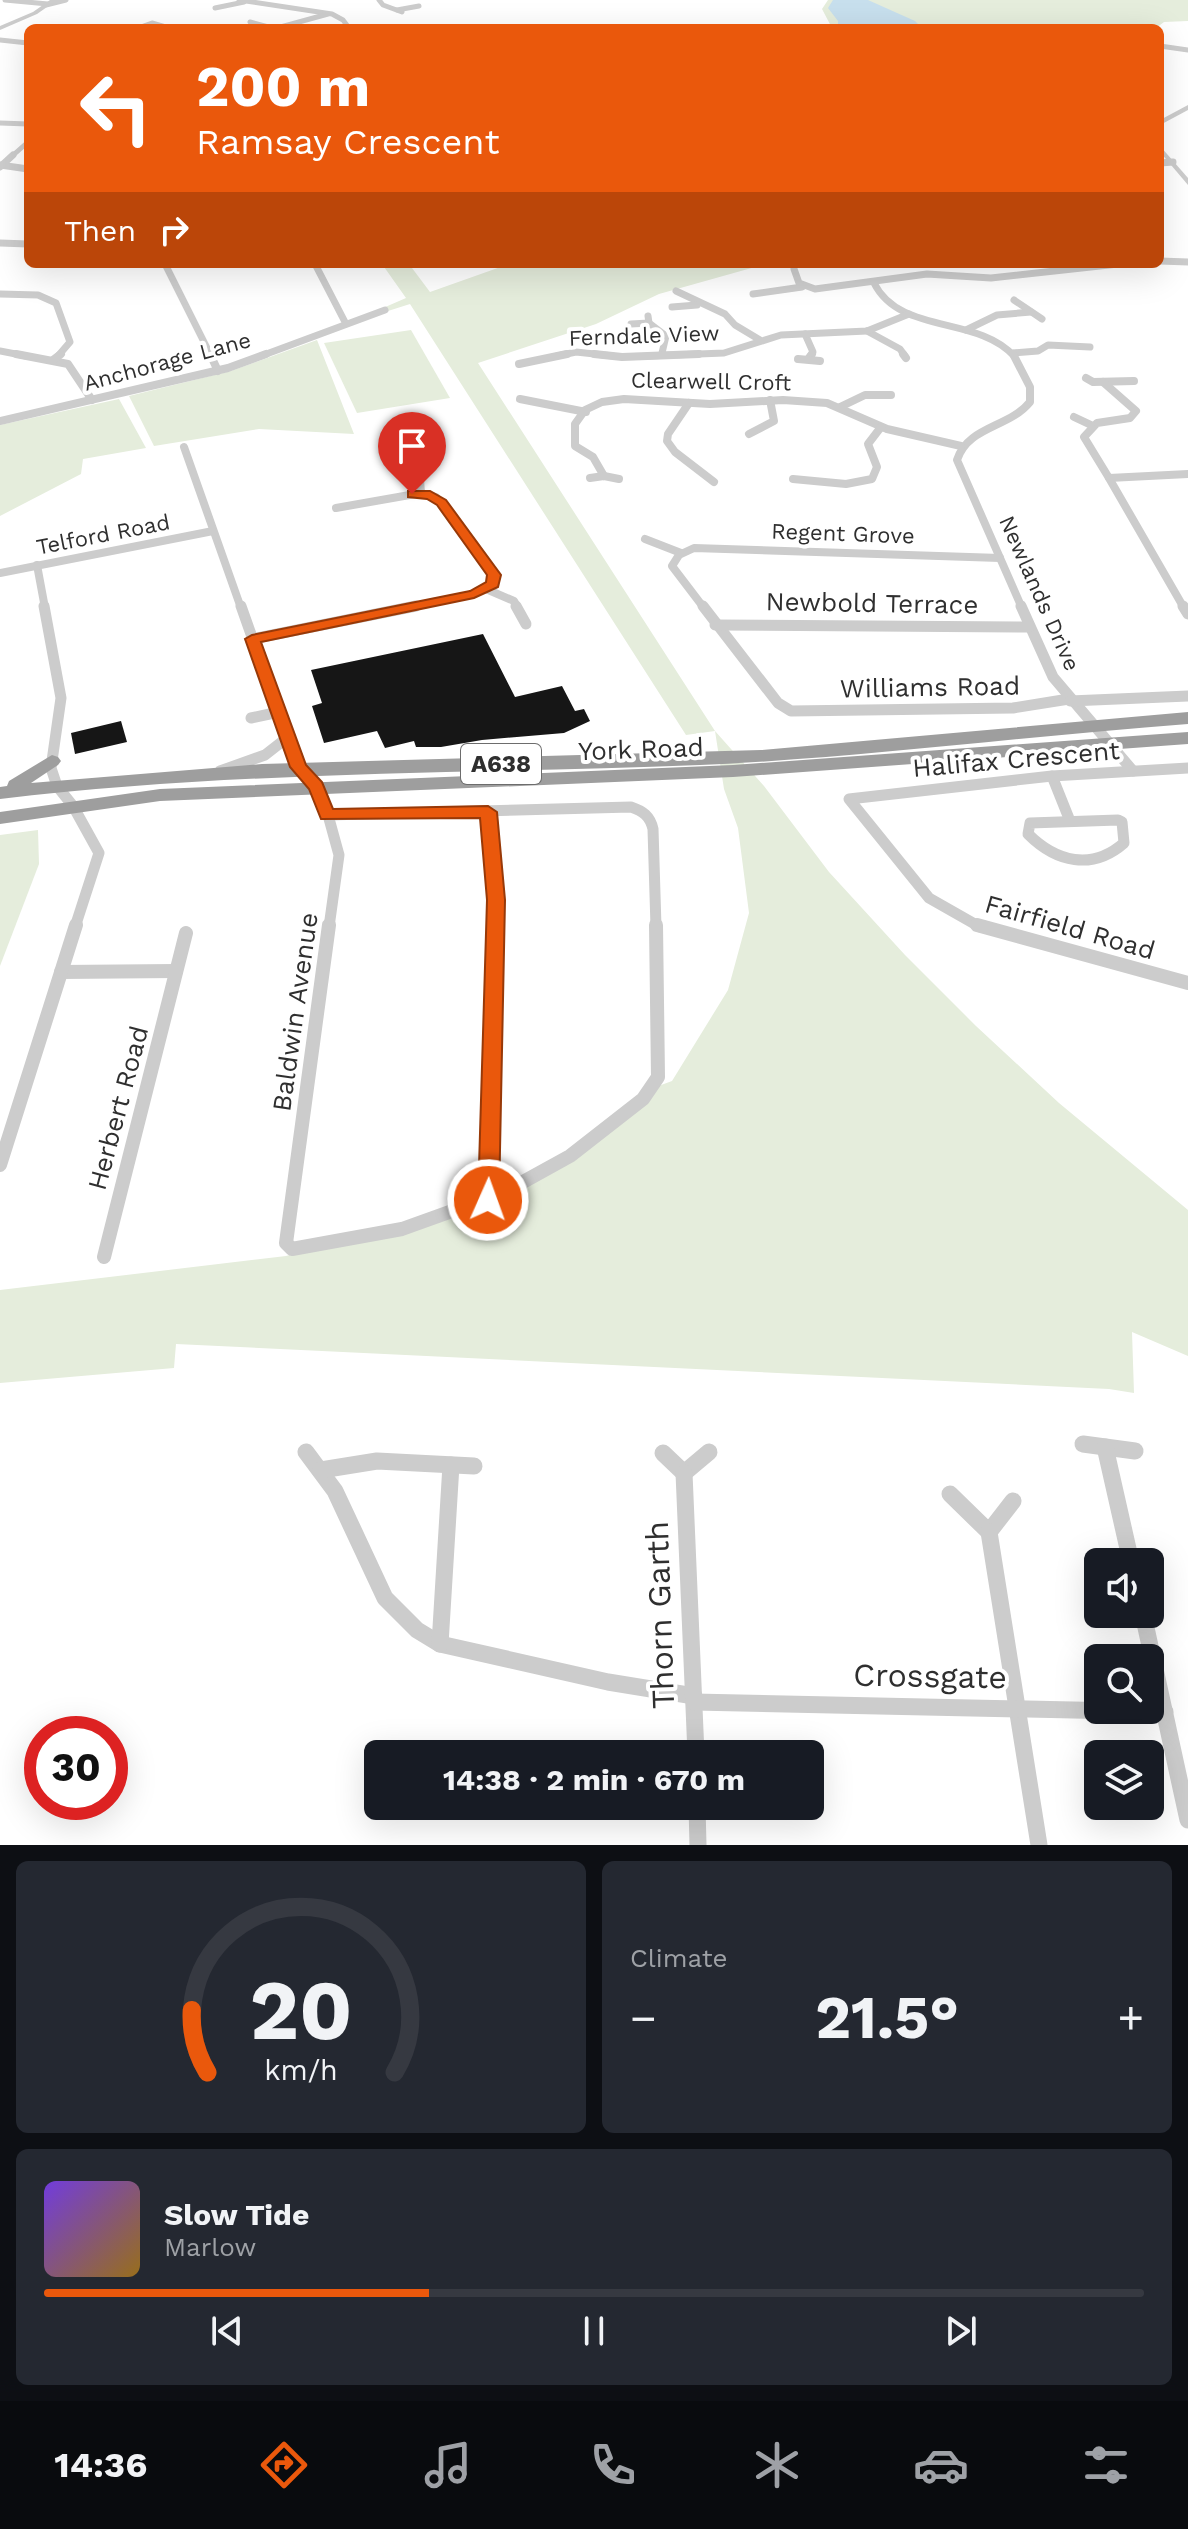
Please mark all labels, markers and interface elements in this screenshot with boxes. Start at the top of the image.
text: 200 m [196,54,370,120]
icon: left [64,56,168,160]
text: Ramsay Crescent [196,121,499,163]
icon: right [152,208,196,252]
text: Then [64,213,136,248]
street label: Ferndale View [568,320,720,351]
street label: Anchorage Lane [81,327,254,396]
street label: Clearwell Croft [631,368,791,395]
pin [378,412,446,494]
icon: arrive [390,424,434,468]
street label: Telford Road [34,509,172,560]
street label: Newlands Drive [994,512,1085,675]
street label: Regent Grove [771,519,915,548]
street label: Newbold Terrace [765,586,979,620]
street label: Williams Road [840,670,1020,704]
street label: York Road [578,732,704,766]
street label: Halifax Crescent [911,735,1121,783]
road number: A638 [461,744,541,784]
street label: Fairfield Road [982,888,1158,966]
street label: Baldwin Avenue [266,911,324,1113]
street label: Herbert Road [82,1023,154,1193]
position arrow [446,1158,530,1242]
street label: Thorn Garth [638,1520,682,1710]
map controls [1084,1548,1164,1820]
button: sound [1084,1548,1164,1628]
button: search [1084,1644,1164,1724]
street label: Crossgate [853,1656,1007,1696]
speed limit sign: 30 [24,1716,128,1820]
button: layers [1084,1740,1164,1820]
text: 14:38 · 2 min · 670 m [443,1762,745,1797]
text: Climate [630,1943,728,1973]
text: 20 [249,1962,353,2059]
text: 21.5° [815,1982,959,2053]
text: − [630,1992,657,2044]
text: + [1117,1992,1144,2044]
text: km/h [264,2053,338,2087]
text: Slow Tide [164,2197,309,2232]
text: Marlow [164,2232,256,2262]
icon: previous [205,2309,249,2353]
icon: pause [572,2309,616,2353]
icon: next [939,2309,983,2353]
icon: directions [256,2437,312,2493]
icon: music [420,2437,476,2493]
icon: phone [585,2437,641,2493]
icon: climate [749,2437,805,2493]
icon: car [913,2437,969,2493]
icon: filters [1078,2437,1134,2493]
text: 14:36 [54,2444,147,2486]

